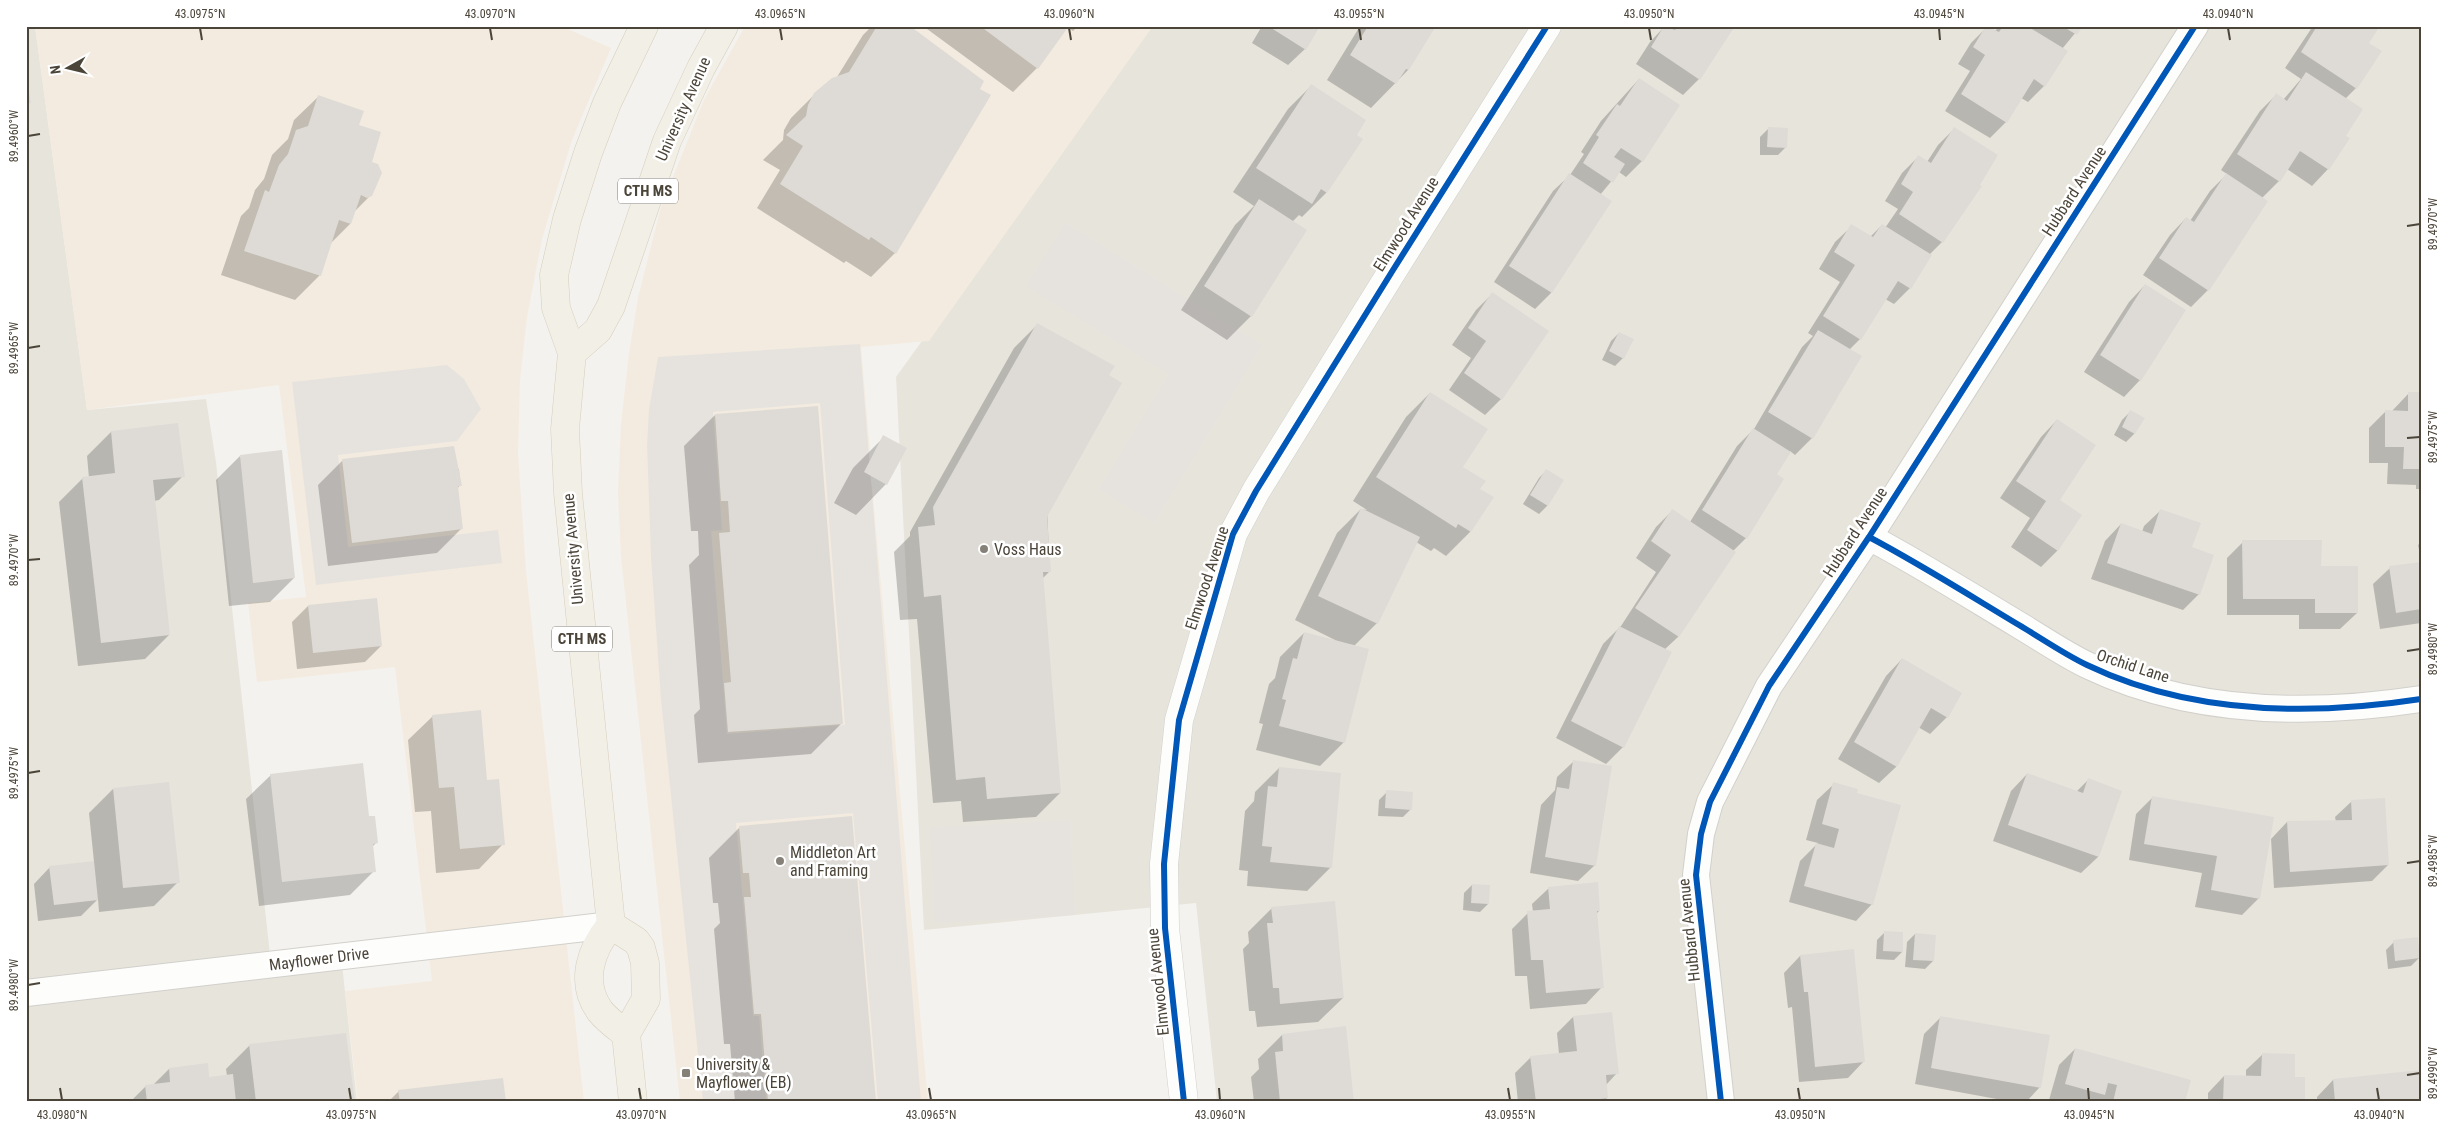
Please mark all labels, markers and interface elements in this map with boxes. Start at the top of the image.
text: 43.0975°N [175,7,225,21]
text: 43.0970°N [465,7,515,21]
text: 43.0965°N [755,7,805,21]
text: 43.0960°N [1044,7,1094,21]
text: 43.0955°N [1334,7,1384,21]
text: 43.0950°N [1624,7,1674,21]
text: 43.0945°N [1914,7,1964,21]
text: 43.0940°N [2203,7,2253,21]
north arrow [42,42,92,92]
street label: University Avenue [652,54,714,164]
text: N [47,64,64,75]
text: 89.4960°W [7,110,21,162]
street label: Hubbard Avenue [2038,142,2110,240]
street label: Elmwood Avenue [1369,173,1443,275]
road number: CTH MS [618,178,678,204]
text: 89.4970°W [2426,198,2440,250]
text: 89.4965°W [7,322,21,374]
text: 89.4975°W [2426,411,2440,463]
street label: Hubbard Avenue [1819,483,1891,581]
street label: University Avenue [559,493,587,605]
street label: Elmwood Avenue [1181,524,1233,632]
text: 89.4970°W [7,534,21,586]
place label: Voss Haus [994,540,1062,559]
marker: Voss Haus [978,543,990,555]
text: 89.4980°W [2426,623,2440,675]
road number: CTH MS [552,626,612,652]
street label: Orchid Lane [2094,645,2172,687]
text: 89.4975°W [7,747,21,799]
text: 89.4985°W [2426,835,2440,887]
place label: Middleton Art and Framing [790,843,876,880]
marker: Middleton Art and Framing [774,855,786,867]
street label: Hubbard Avenue [1674,878,1704,982]
street label: Elmwood Avenue [1143,927,1173,1037]
street label: Mayflower Drive [268,943,370,975]
text: 89.4980°W [7,959,21,1011]
text: 89.4990°W [2426,1047,2440,1099]
place label: University & Mayflower (EB) [696,1055,792,1092]
marker: University & Mayflower (EB) [680,1067,692,1079]
text: 43.0980°N [37,1108,87,1122]
text: 43.0975°N [326,1108,376,1122]
text: 43.0970°N [616,1108,666,1122]
text: 43.0965°N [906,1108,956,1122]
text: 43.0960°N [1195,1108,1245,1122]
text: 43.0955°N [1485,1108,1535,1122]
text: 43.0950°N [1775,1108,1825,1122]
text: 43.0945°N [2064,1108,2114,1122]
text: 43.0940°N [2354,1108,2404,1122]

